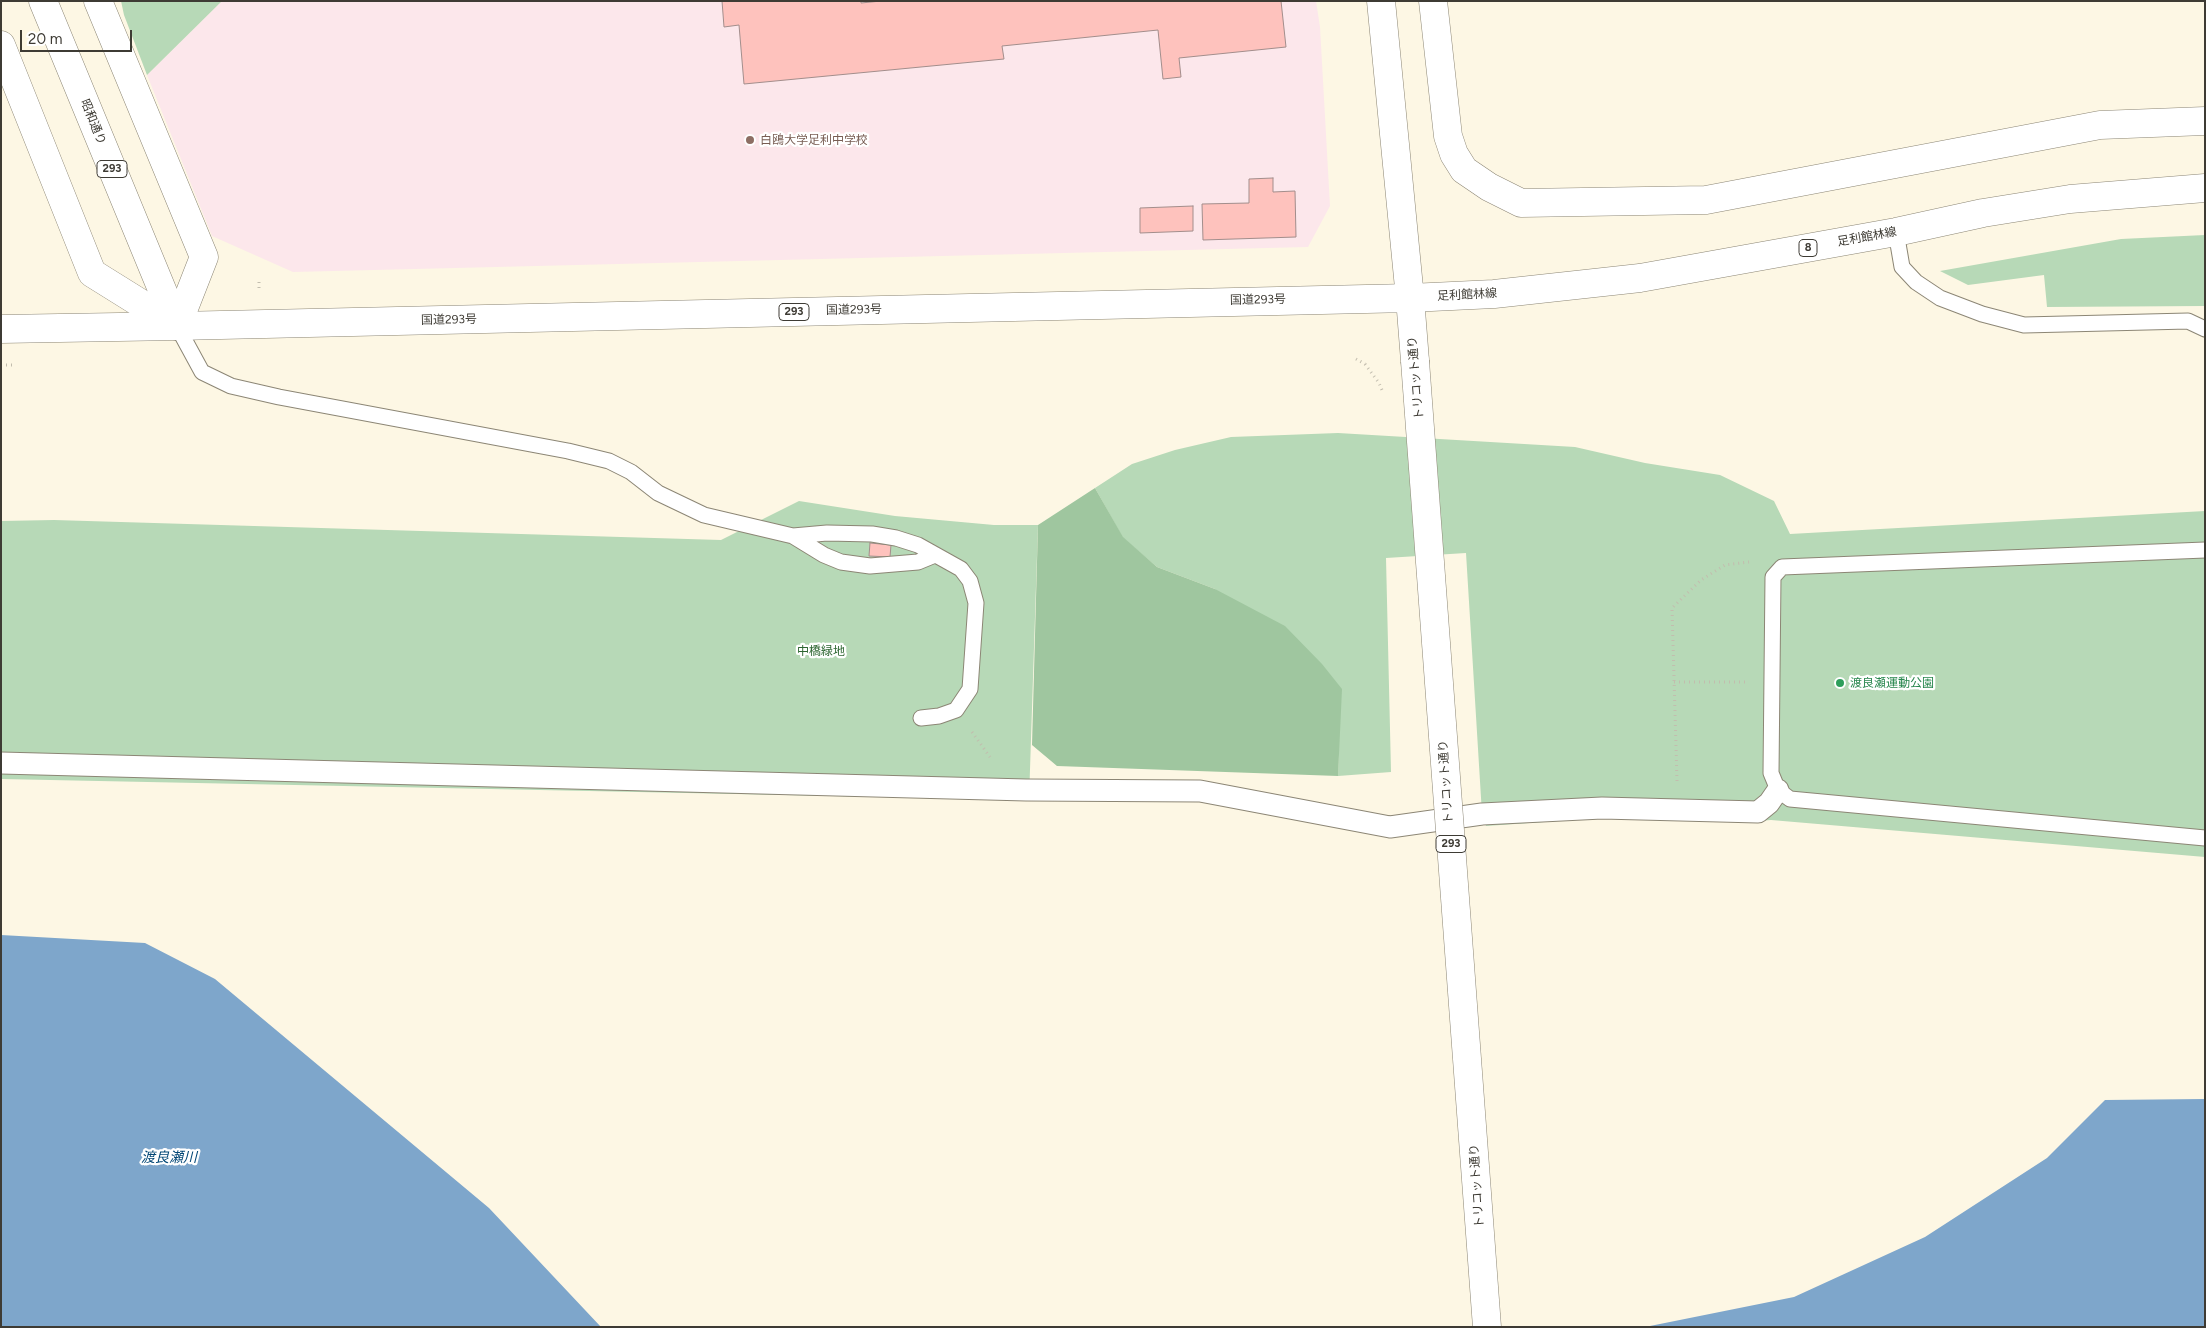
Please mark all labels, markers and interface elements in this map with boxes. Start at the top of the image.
scale bar [22,20,135,52]
text: 20 m [28,30,62,48]
street label: 昭和通り [77,97,109,147]
place label: 白鴎大学足利中学校 [760,133,868,147]
marker: 白鴎大学足利中学校 [744,134,756,146]
road number: 293 [97,160,127,178]
street label: 足利館林線 [1836,225,1898,249]
road number: 8 [1799,240,1817,256]
street label: 足利館林線 [1437,286,1497,304]
street label: 国道293号 [1230,292,1286,308]
street label: 国道293号 [826,302,882,318]
road number: 293 [779,304,809,320]
street label: 国道293号 [421,312,477,328]
street label: トリコット通り [1405,336,1427,420]
park label: 中橋緑地 [797,644,845,658]
place label: 渡良瀬運動公園 [1850,676,1934,690]
marker: 渡良瀬運動公園 [1834,677,1846,689]
street label: トリコット通り [1436,740,1456,824]
road number: 293 [1436,836,1466,852]
street label: トリコット通り [1467,1144,1487,1228]
water label: 渡良瀬川 [141,1150,197,1166]

